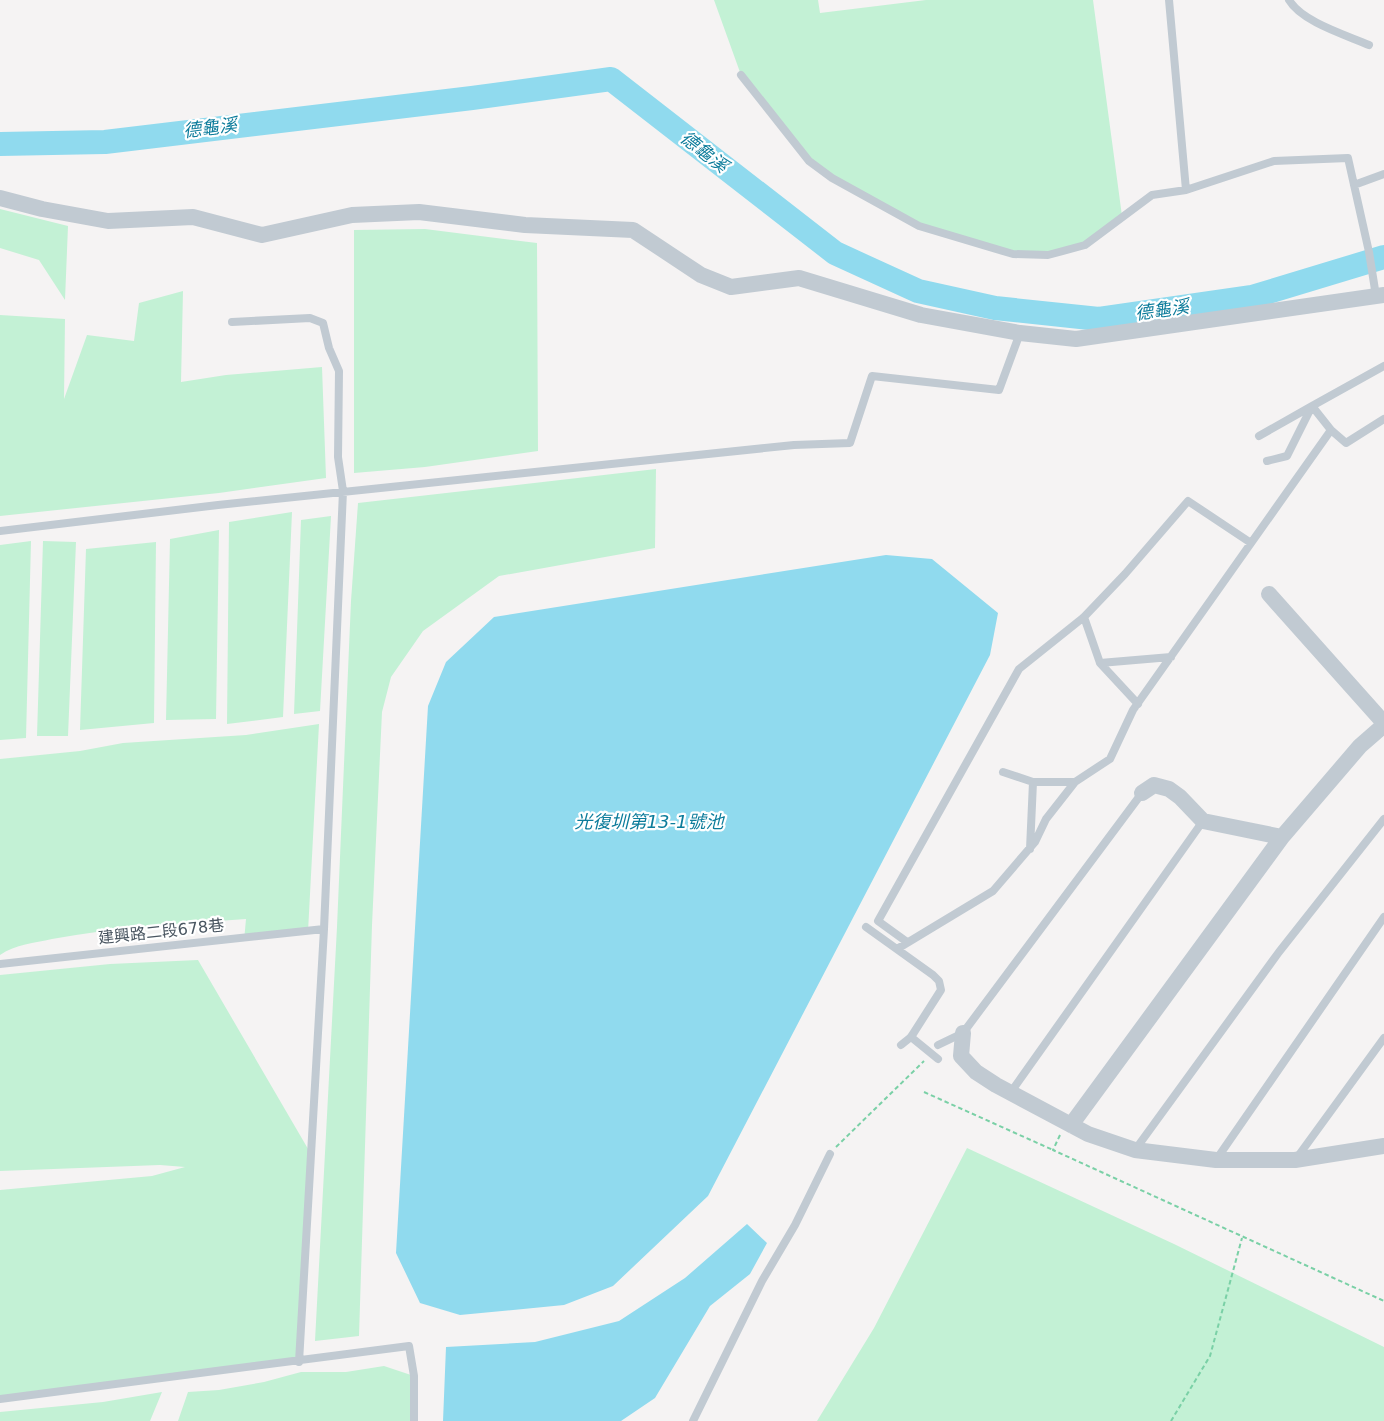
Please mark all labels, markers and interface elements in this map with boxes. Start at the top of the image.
water label: 德龜溪 [182,113,241,141]
water label: 德龜溪 [677,127,734,178]
water label: 德龜溪 [1134,295,1193,324]
water label: 光復圳第13-1號池 [575,811,725,832]
street label: 建興路二段678巷 [97,915,225,948]

